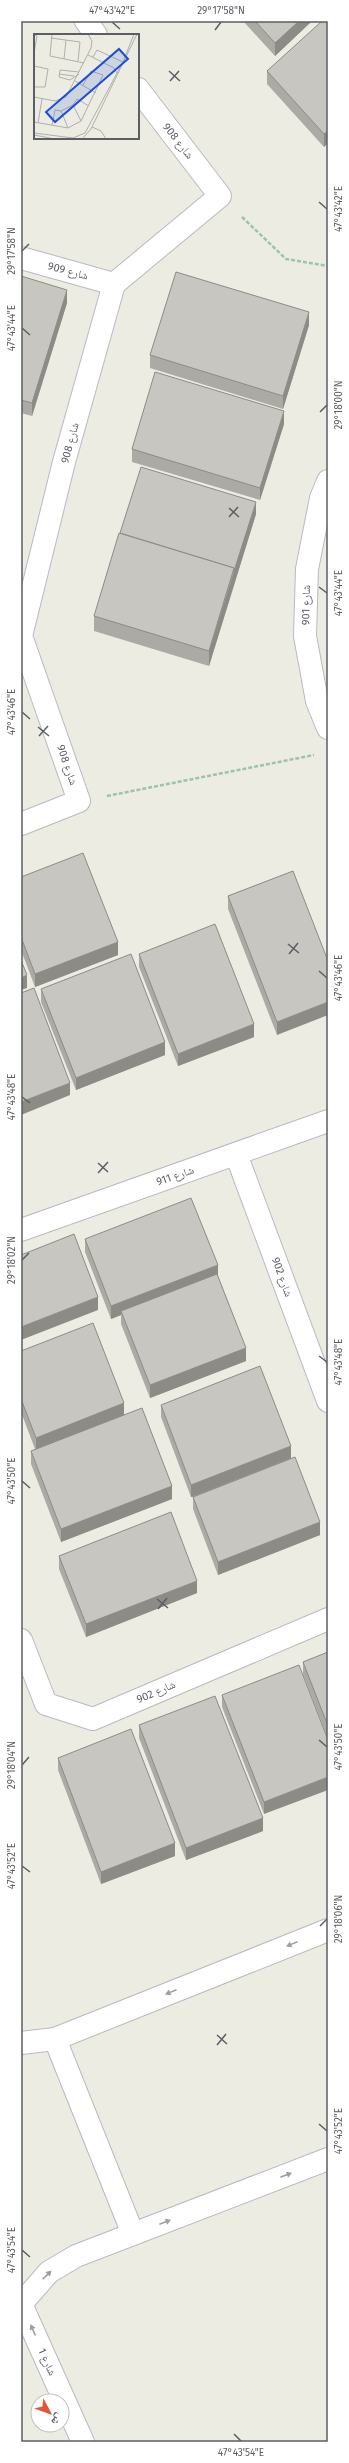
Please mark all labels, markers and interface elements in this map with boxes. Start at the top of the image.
text: 47°43'42"E [89,5,135,17]
text: 29°17'58"N [197,5,245,17]
inset map [34,34,139,139]
street label: شارع 908 [160,121,196,161]
text: 47°43'42"E [333,186,345,232]
text: 29°17'58"N [6,227,18,275]
street label: شارع 909 [46,259,90,283]
text: 47°43'44"E [6,305,18,351]
text: 29°18'00"N [333,381,345,430]
street label: شارع 908 [58,421,82,465]
text: 47°43'44"E [333,570,345,616]
street label: شارع 901 [299,585,313,625]
text: 47°43'46"E [6,689,18,735]
street label: شارع 908 [54,743,80,787]
text: 47°43'46"E [333,955,345,1001]
text: 47°43'48"E [6,1074,18,1120]
street label: شارع 911 [155,1164,195,1188]
text: 29°18'02"N [6,1236,18,1284]
street label: شارع 902 [269,1255,295,1299]
text: 47°43'48"E [333,1339,345,1385]
text: 47°43'50"E [6,1457,18,1505]
street label: شارع 902 [135,1678,177,1706]
text: 47°43'50"E [333,1723,345,1771]
text: 29°18'04"N [6,1741,18,1789]
text: 47°43'52"E [6,1843,18,1889]
text: 29°18'06"N [333,1895,345,1943]
one-way arrow [285,1942,297,1948]
one-way arrow [165,1990,177,1996]
text: 47°43'52"E [333,2108,345,2154]
one-way arrow [281,2172,293,2178]
one-way arrow [159,2218,171,2224]
text: 47°43'54"E [6,2227,18,2273]
one-way arrow [42,2270,52,2280]
one-way arrow [29,2323,35,2335]
street label: شارع 1 [35,2346,59,2378]
north arrow [30,2393,70,2433]
text: ش [47,2410,66,2428]
text: 47°43'54"E [218,2447,264,2459]

